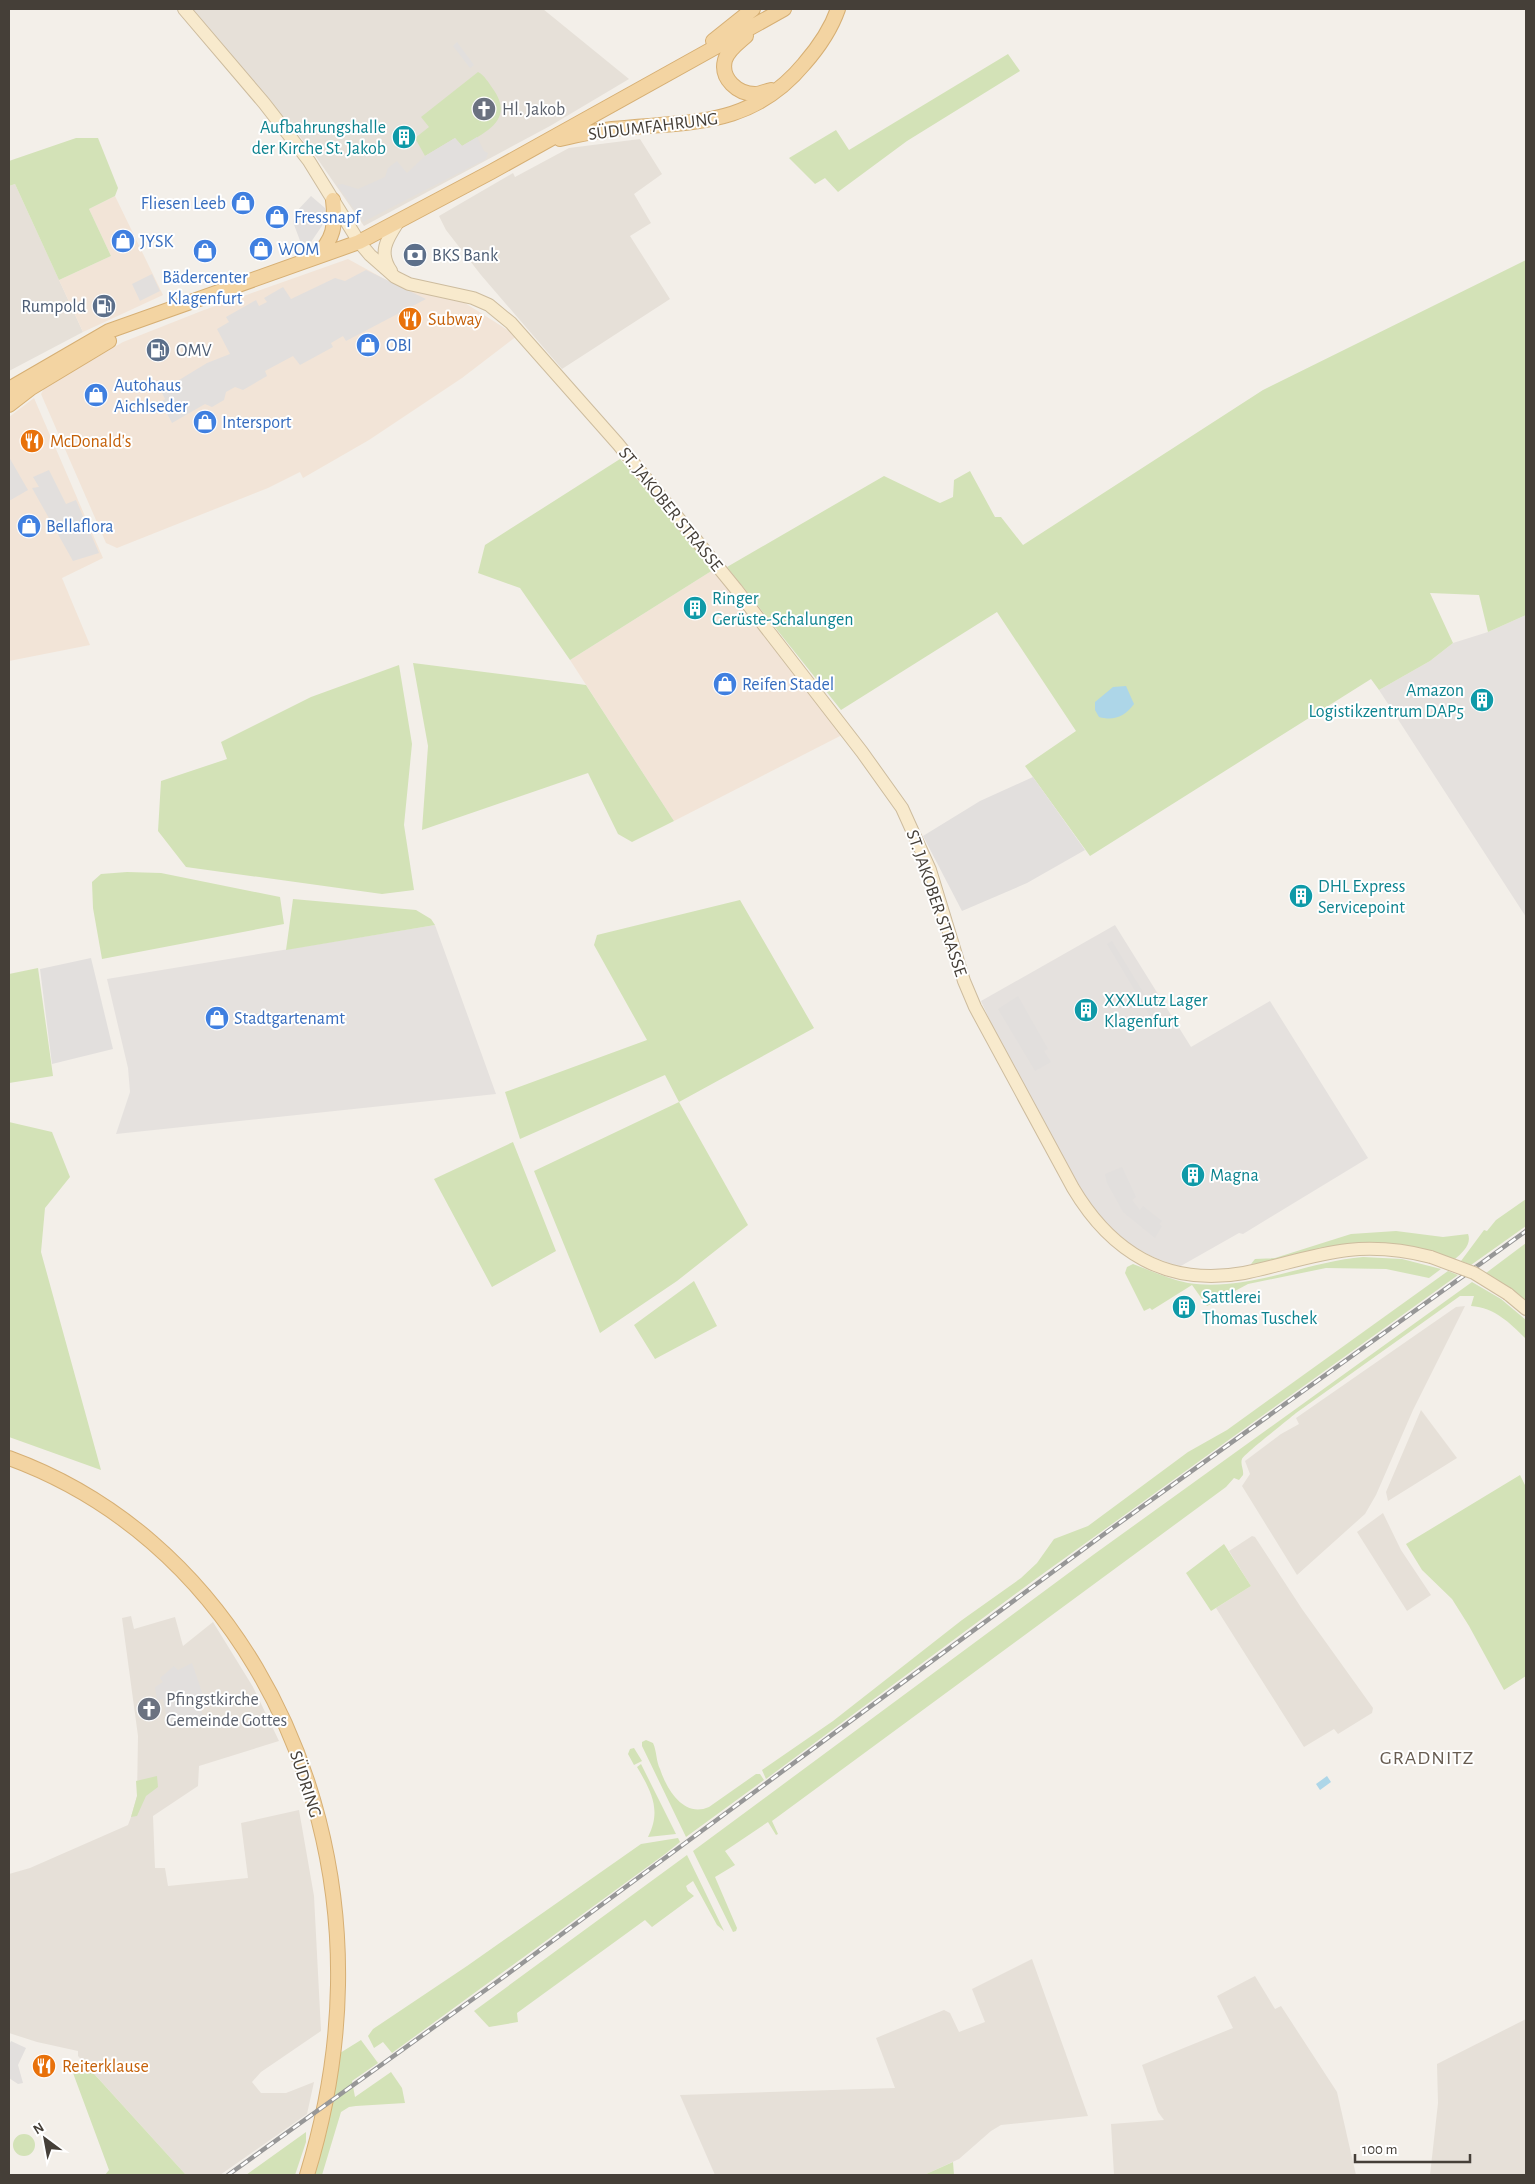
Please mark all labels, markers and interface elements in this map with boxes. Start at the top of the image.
church icon: Hl. Jakob [471,96,497,122]
place label: Hl. Jakob [502,101,565,119]
street label: SÜDUMFAHRUNG [587,108,719,144]
place label: Aufbahrungshalle der Kirche St. Jakob [252,119,386,158]
building icon: Aufbahrungshalle der Kirche St. Jakob [391,124,417,150]
shop icon: Fliesen Leeb [230,190,256,216]
place label: Fliesen Leeb [141,195,226,213]
shop icon: Fressnapf [264,204,290,230]
place label: Fressnapf [294,209,362,227]
shop icon: JYSK [110,228,136,254]
place label: JYSK [140,233,174,251]
shop icon: WOM [248,236,274,262]
shop icon: Bädercenter Klagenfurt [192,238,218,264]
place label: WOM [278,241,319,259]
bank icon: BKS Bank [402,242,428,268]
place label: BKS Bank [432,247,499,265]
place label: Bädercenter Klagenfurt [162,269,248,308]
fuel station icon: Rumpold [91,293,117,319]
place label: Rumpold [21,298,86,316]
restaurant icon: Subway [397,306,423,332]
place label: Subway [428,311,483,329]
shop icon: OBI [355,332,381,358]
fuel station icon: OMV [145,337,171,363]
place label: OBI [386,337,412,355]
place label: OMV [176,342,212,360]
place label: Autohaus Aichlseder [114,377,188,416]
shop icon: Autohaus Aichlseder [83,382,109,408]
shop icon: Intersport [192,409,218,435]
place label: Intersport [222,414,292,432]
restaurant icon: McDonald's [19,428,45,454]
place label: McDonald's [50,433,132,451]
street label: ST. JAKOBER STRASSE [615,444,726,575]
shop icon: Bellaflora [16,513,42,539]
place label: Bellaflora [46,518,114,536]
place label: Ringer Gerüste-Schalungen [712,590,854,629]
building icon: Ringer Gerüste-Schalungen [682,595,708,621]
shop icon: Reifen Stadel [712,671,738,697]
place label: Reifen Stadel [742,676,834,694]
place label: Amazon Logistikzentrum DAP5 [1308,682,1464,721]
building icon: Amazon Logistikzentrum DAP5 [1469,687,1495,713]
street label: ST. JAKOBER STRASSE [902,828,970,979]
place label: DHL Express Servicepoint [1318,878,1405,917]
building icon: DHL Express Servicepoint [1288,883,1314,909]
place label: XXXLutz Lager Klagenfurt [1104,992,1208,1031]
building icon: XXXLutz Lager Klagenfurt [1073,997,1099,1023]
shop icon: Stadtgartenamt [204,1005,230,1031]
place label: Stadtgartenamt [234,1010,345,1028]
building icon: Magna [1180,1162,1206,1188]
place label: Magna [1210,1167,1259,1185]
place label: Sattlerei Thomas Tuschek [1202,1289,1318,1328]
building icon: Sattlerei Thomas Tuschek [1171,1294,1197,1320]
place label: Pfingstkirche Gemeinde Gottes [166,1691,287,1730]
church icon: Pfingstkirche Gemeinde Gottes [136,1696,162,1722]
street label: SÜDRING [286,1748,326,1820]
district label: GRADNITZ [1380,1748,1474,1768]
restaurant icon: Reiterklause [31,2053,57,2079]
place label: Reiterklause [62,2058,149,2076]
north arrow [20,2114,70,2164]
text: N [31,2120,46,2137]
scale bar [1355,2132,1470,2164]
text: 100 m [1362,2142,1397,2157]

